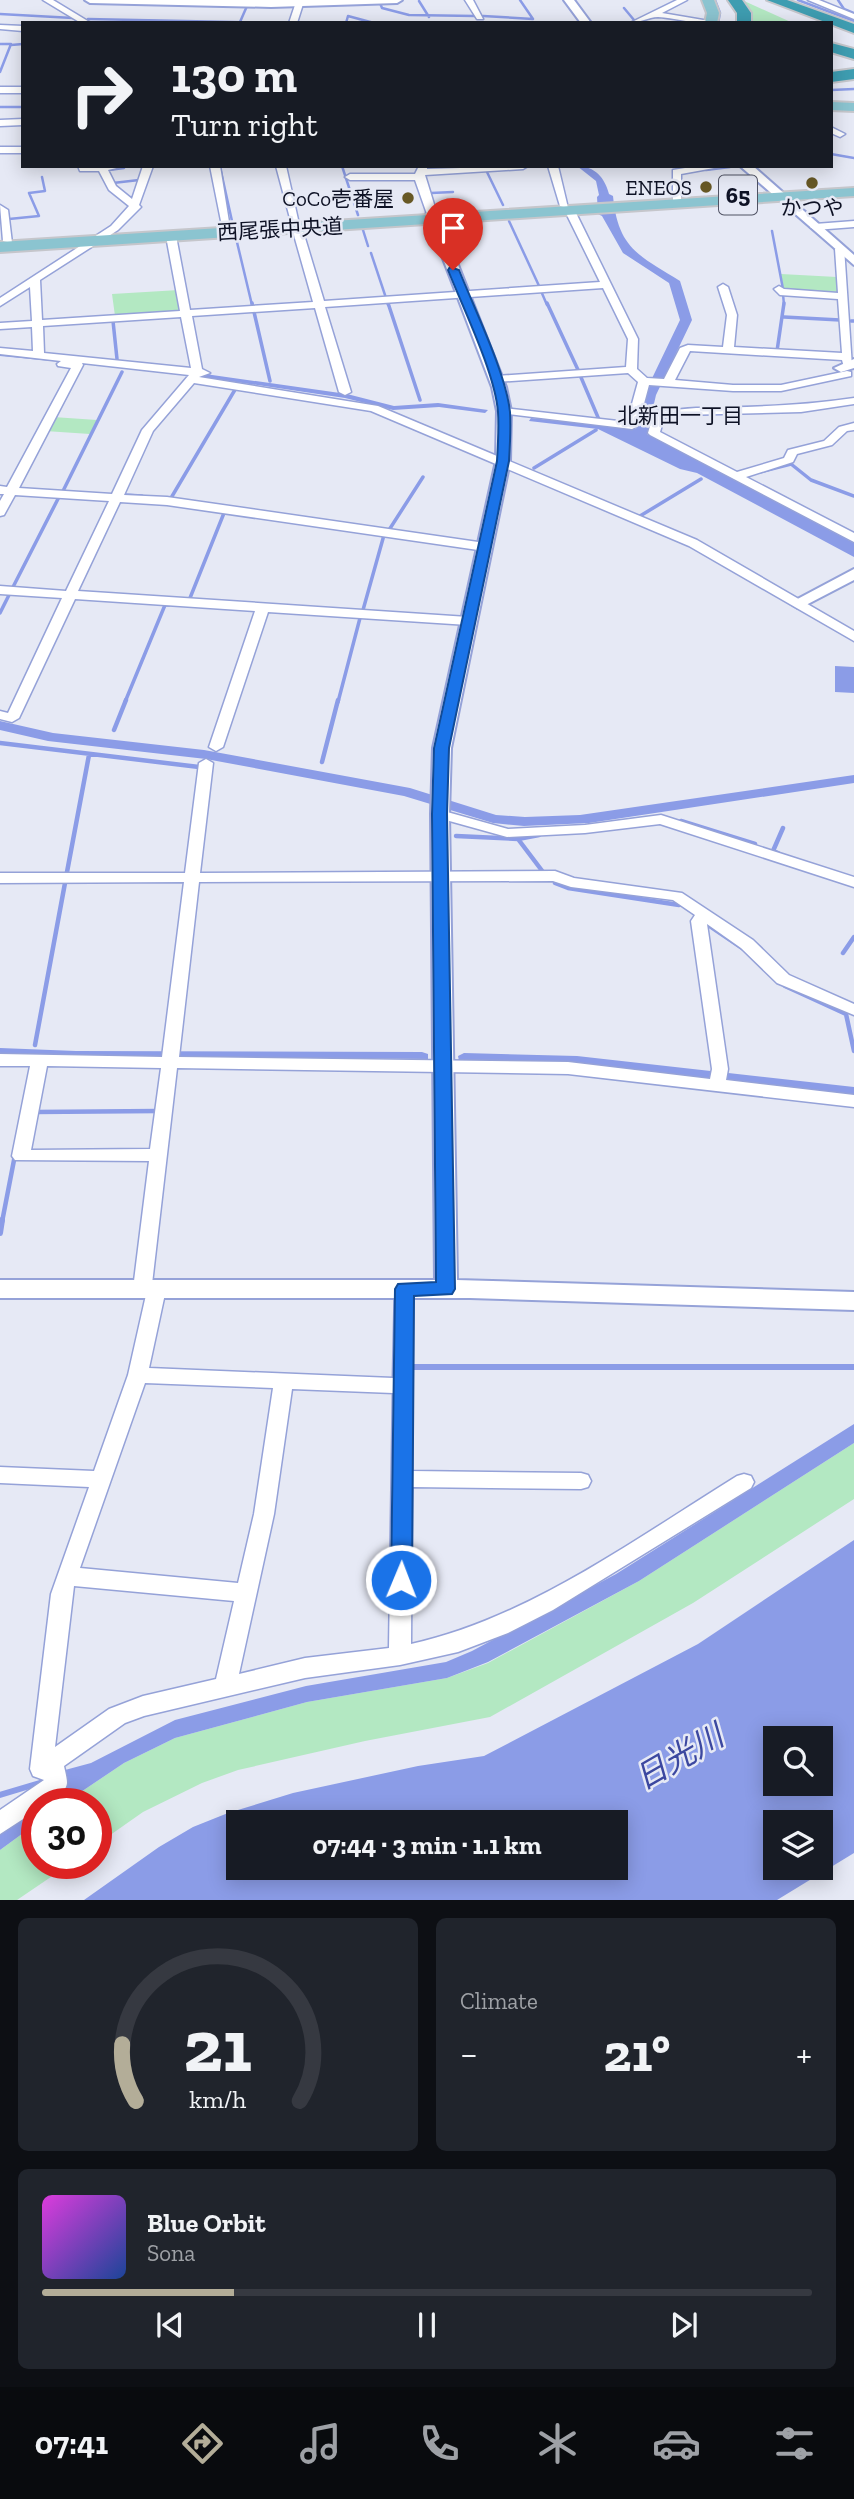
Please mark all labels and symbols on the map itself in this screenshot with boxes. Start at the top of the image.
place label: ENEOS [625,175,692,200]
marker: かつや [804,175,820,191]
road number: 65 [719,176,757,214]
marker: ENEOS [698,179,714,195]
place label: CoCo壱番屋 [282,186,394,211]
marker: CoCo壱番屋 [400,190,416,206]
place label: かつや [781,195,844,220]
pin [423,198,483,270]
street label: 西尾張中央道 [216,213,344,245]
district label: 北新田一丁目 [617,403,743,428]
position arrow [364,1543,438,1617]
water label: 日光川 [628,1715,733,1797]
speed limit sign: 30 [21,1788,112,1879]

